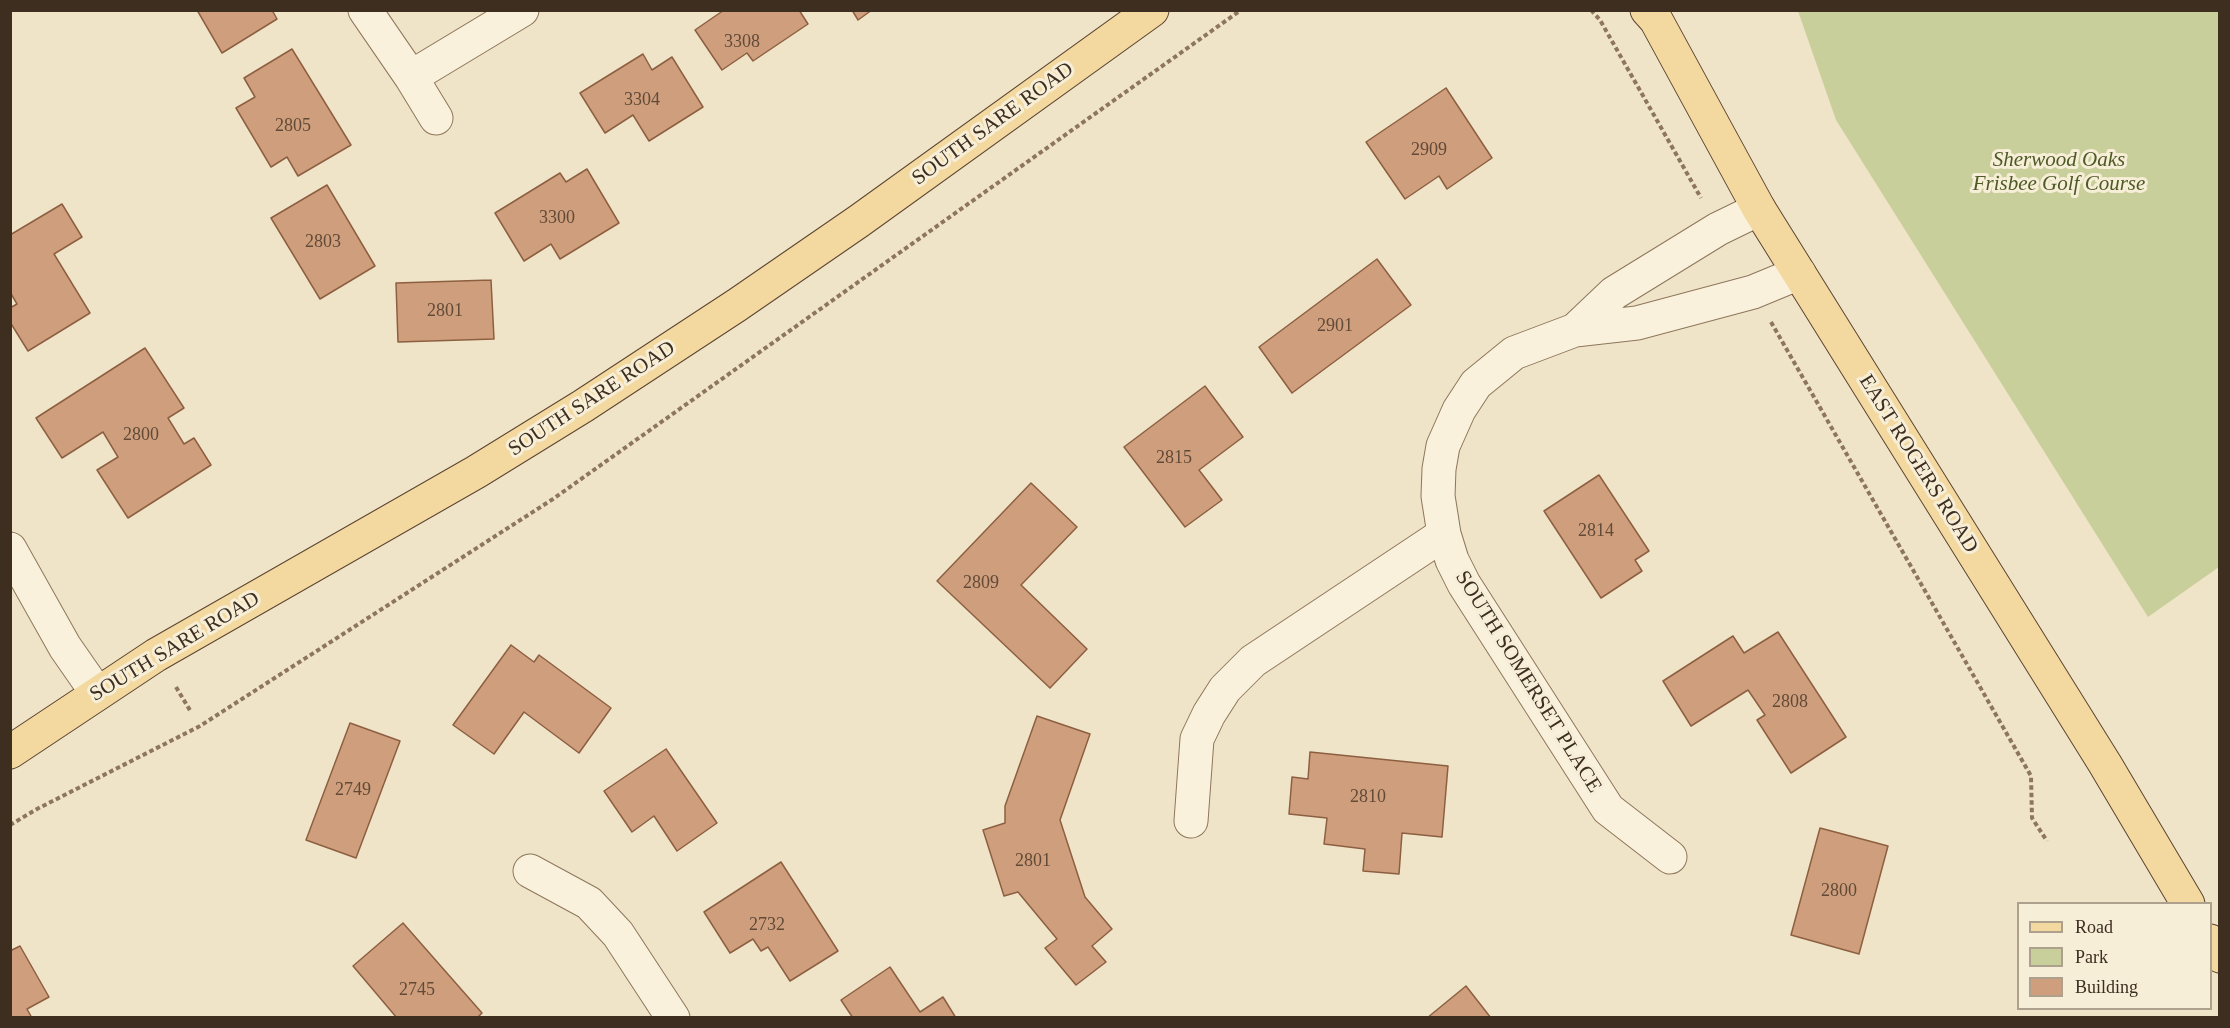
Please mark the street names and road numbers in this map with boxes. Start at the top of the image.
street label: SOUTH SARE ROAD [907,57,1079,191]
street label: SOUTH SARE ROAD [504,336,680,462]
street label: EAST ROGERS ROAD [1853,370,1983,558]
street label: SOUTH SOMERSET PLACE [1449,566,1607,798]
street label: SOUTH SARE ROAD [85,586,265,708]

